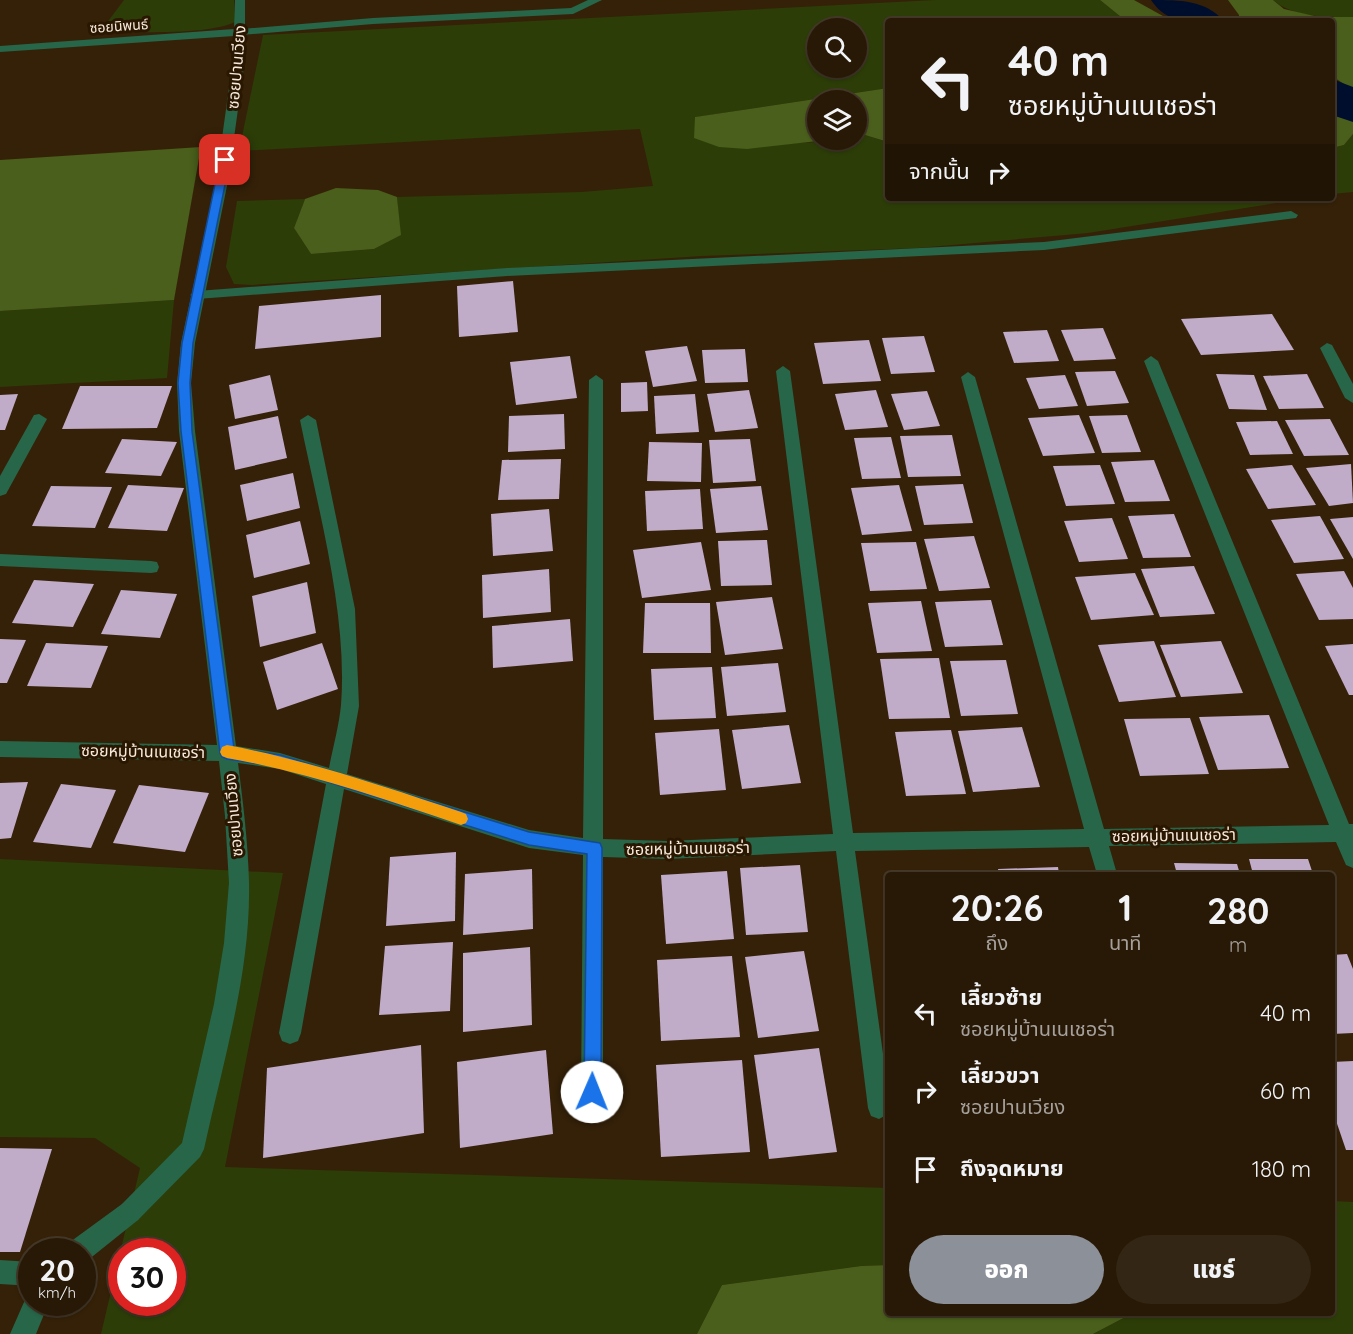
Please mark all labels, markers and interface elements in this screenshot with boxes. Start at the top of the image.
street label: ซอยนิพนธ์ [89,15,149,37]
map controls [807,18,867,150]
button: search [807,18,867,78]
street label: ซอยปานเวียง [222,24,250,110]
text: 40 m [1008,34,1109,87]
icon: left [909,42,987,120]
text: ซอยหมู่บ้านเนเชอร่า [1008,88,1217,122]
button: layers [807,90,867,150]
pin [199,134,250,185]
icon: arrive [208,143,241,176]
icon: right [982,156,1015,189]
text: จากนั้น [909,157,970,185]
street label: ซอยหมู่บ้านเนเชอร่า [81,740,205,762]
street label: ซอยปานเวียง [219,772,247,858]
street label: ซอยหมู่บ้านเนเชอร่า [1112,824,1236,846]
street label: ซอยหมู่บ้านเนเชอร่า [626,837,750,859]
text: 20:26 [951,885,1043,930]
text: 1 [1118,885,1132,930]
text: 280 [1207,888,1269,933]
text: ถึง [986,930,1008,955]
text: นาที [1109,930,1142,955]
text: m [1229,932,1247,957]
text: เลี้ยวซ้าย [960,983,1042,1011]
icon: left [909,997,942,1030]
text: 40 m [1260,999,1311,1027]
text: ซอยหมู่บ้านเนเชอร่า [960,1016,1115,1041]
position arrow [560,1060,624,1124]
text: เลี้ยวขวา [960,1061,1040,1089]
icon: right [909,1075,942,1108]
text: 60 m [1260,1077,1311,1105]
text: ซอยปานเวียง [960,1094,1065,1119]
icon: arrive [909,1153,942,1186]
text: ถึงจุดหมาย [960,1154,1064,1182]
text: 180 m [1252,1155,1311,1183]
button: ออก [909,1235,1104,1304]
button: แชร์ [1116,1235,1311,1304]
speed limit sign: 30 [108,1238,186,1316]
text: 20 [39,1251,75,1289]
text: km/h [38,1283,76,1302]

